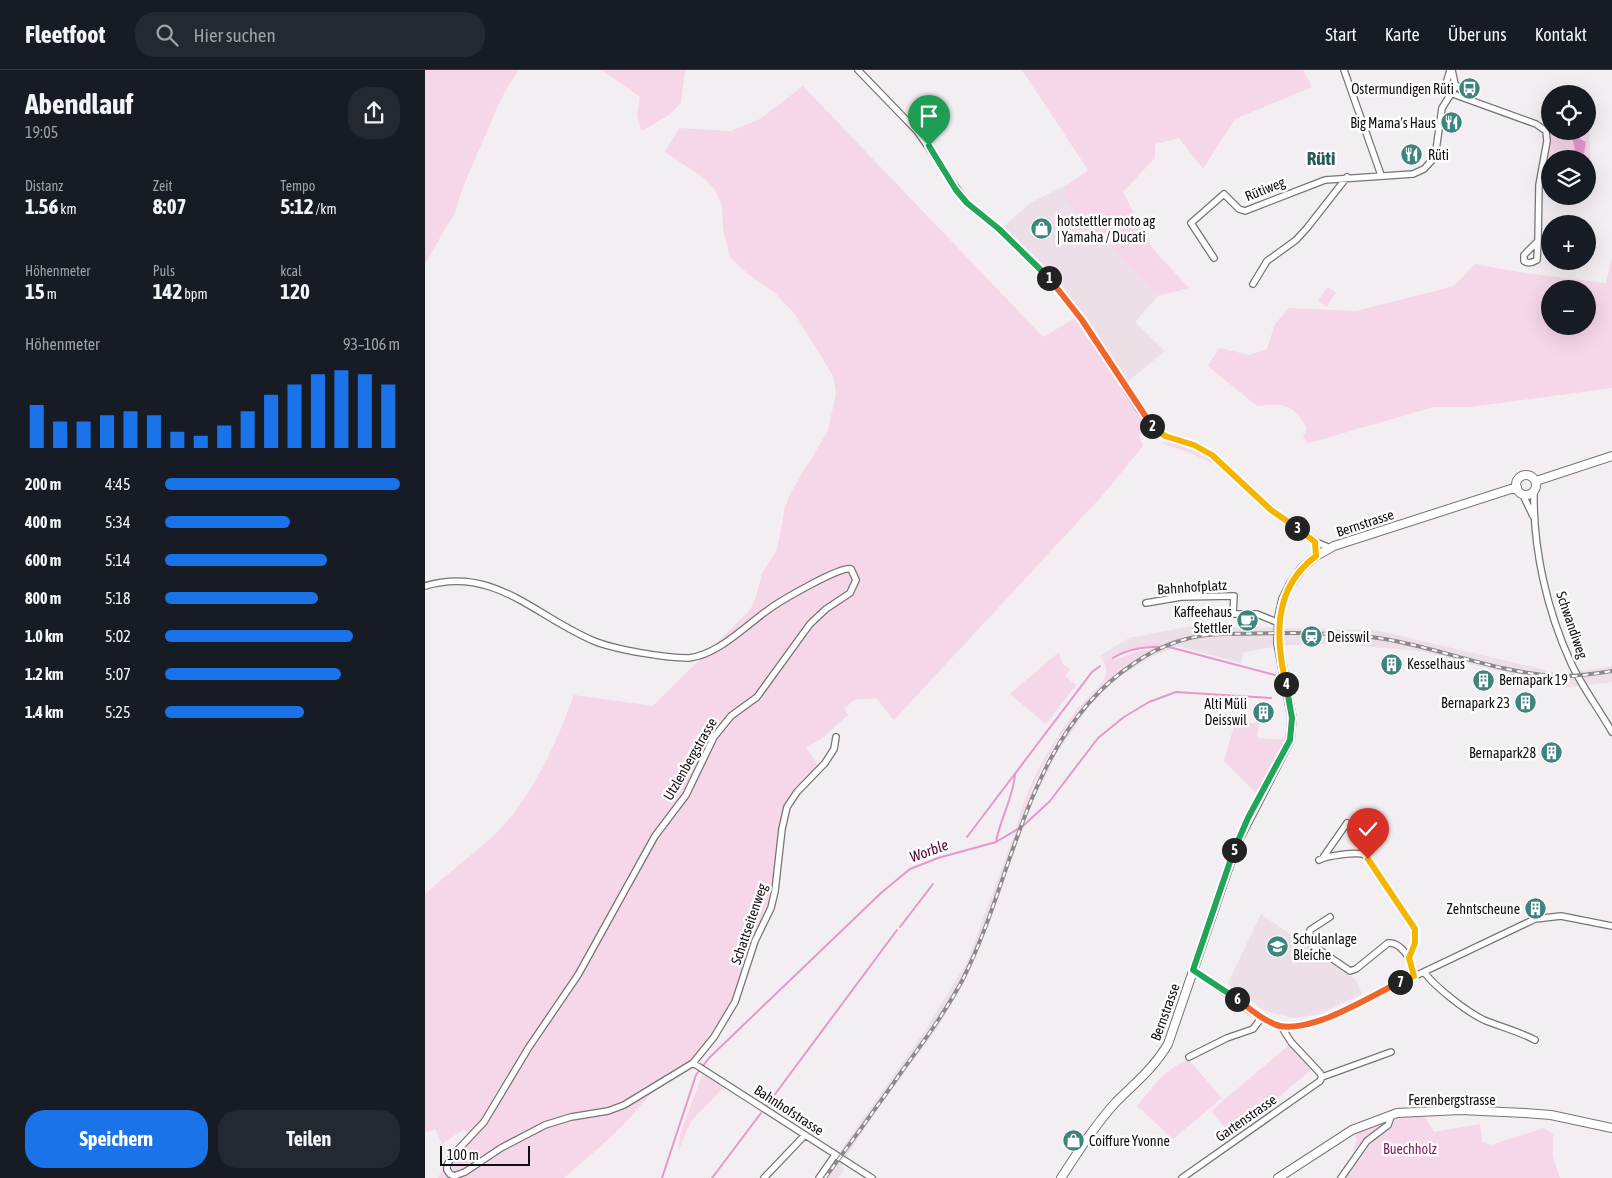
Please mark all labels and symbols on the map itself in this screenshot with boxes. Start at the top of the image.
bus stop icon: Ostermundigen Rüti [1458,77,1482,101]
place label: Ostermundigen Rüti [1351,81,1454,97]
pin [908,95,950,146]
restaurant icon: Big Mama's Haus [1440,111,1464,135]
place label: Big Mama's Haus [1350,115,1436,131]
restaurant icon: Rüti [1400,143,1424,167]
district label: Rüti [1307,147,1335,169]
place label: Rüti [1428,147,1449,163]
street label: Rütiweg [1243,174,1287,204]
place label: hotstettler moto ag | Yamaha / Ducati [1057,213,1155,245]
shop icon: hotstettler moto ag | Yamaha / Ducati [1029,217,1053,241]
pin: 1 [1037,266,1061,290]
pin: 2 [1139,414,1165,438]
street label: Bernstrasse [1334,506,1396,540]
pin: 3 [1285,516,1309,540]
street label: Bahnhofplatz [1157,577,1227,597]
street label: Schwandiweg [1553,589,1591,661]
place label: Kaffeehaus Stettler [1174,604,1233,636]
cafe icon: Kaffeehaus Stettler [1236,608,1260,632]
station icon: Deisswil [1299,625,1323,649]
place label: Deisswil [1327,629,1370,645]
building icon: Kesselhaus [1379,652,1403,676]
place label: Kesselhaus [1407,656,1465,672]
building icon: Bernapark 19 [1471,668,1495,692]
pin: 4 [1273,672,1299,696]
place label: Bernapark 19 [1499,672,1568,688]
building icon: Bernapark 23 [1514,691,1538,715]
place label: Bernapark 23 [1441,695,1510,711]
place label: Alti Müli Deisswil [1204,696,1247,728]
building icon: Alti Müli Deisswil [1251,700,1275,724]
street label: Utzlenbergstrasse [660,715,720,803]
building icon: Bernapark28 [1540,741,1564,765]
place label: Bernapark28 [1469,745,1536,761]
pin [1347,808,1389,859]
water label: Worble [907,836,951,865]
pin: 5 [1221,838,1247,862]
street label: Schattseitenweg [728,881,770,967]
building icon: Zehntscheune [1524,897,1548,921]
place label: Zehntscheune [1447,901,1520,917]
place label: Schulanlage Bleiche [1293,931,1357,963]
school or university icon: Schulanlage Bleiche [1265,935,1289,959]
pin: 7 [1387,970,1413,994]
street label: Bernstrasse [1147,981,1183,1043]
pin: 6 [1225,986,1249,1012]
street label: Bahnhofstrasse [751,1082,827,1138]
street label: Gartenstrasse [1213,1091,1279,1145]
street label: Ferenbergstrasse [1408,1092,1496,1108]
shop icon: Coiffure Yvonne [1061,1129,1085,1153]
place label: Coiffure Yvonne [1089,1133,1170,1149]
park label: Buechholz [1383,1141,1437,1157]
scale bar [440,1143,530,1166]

